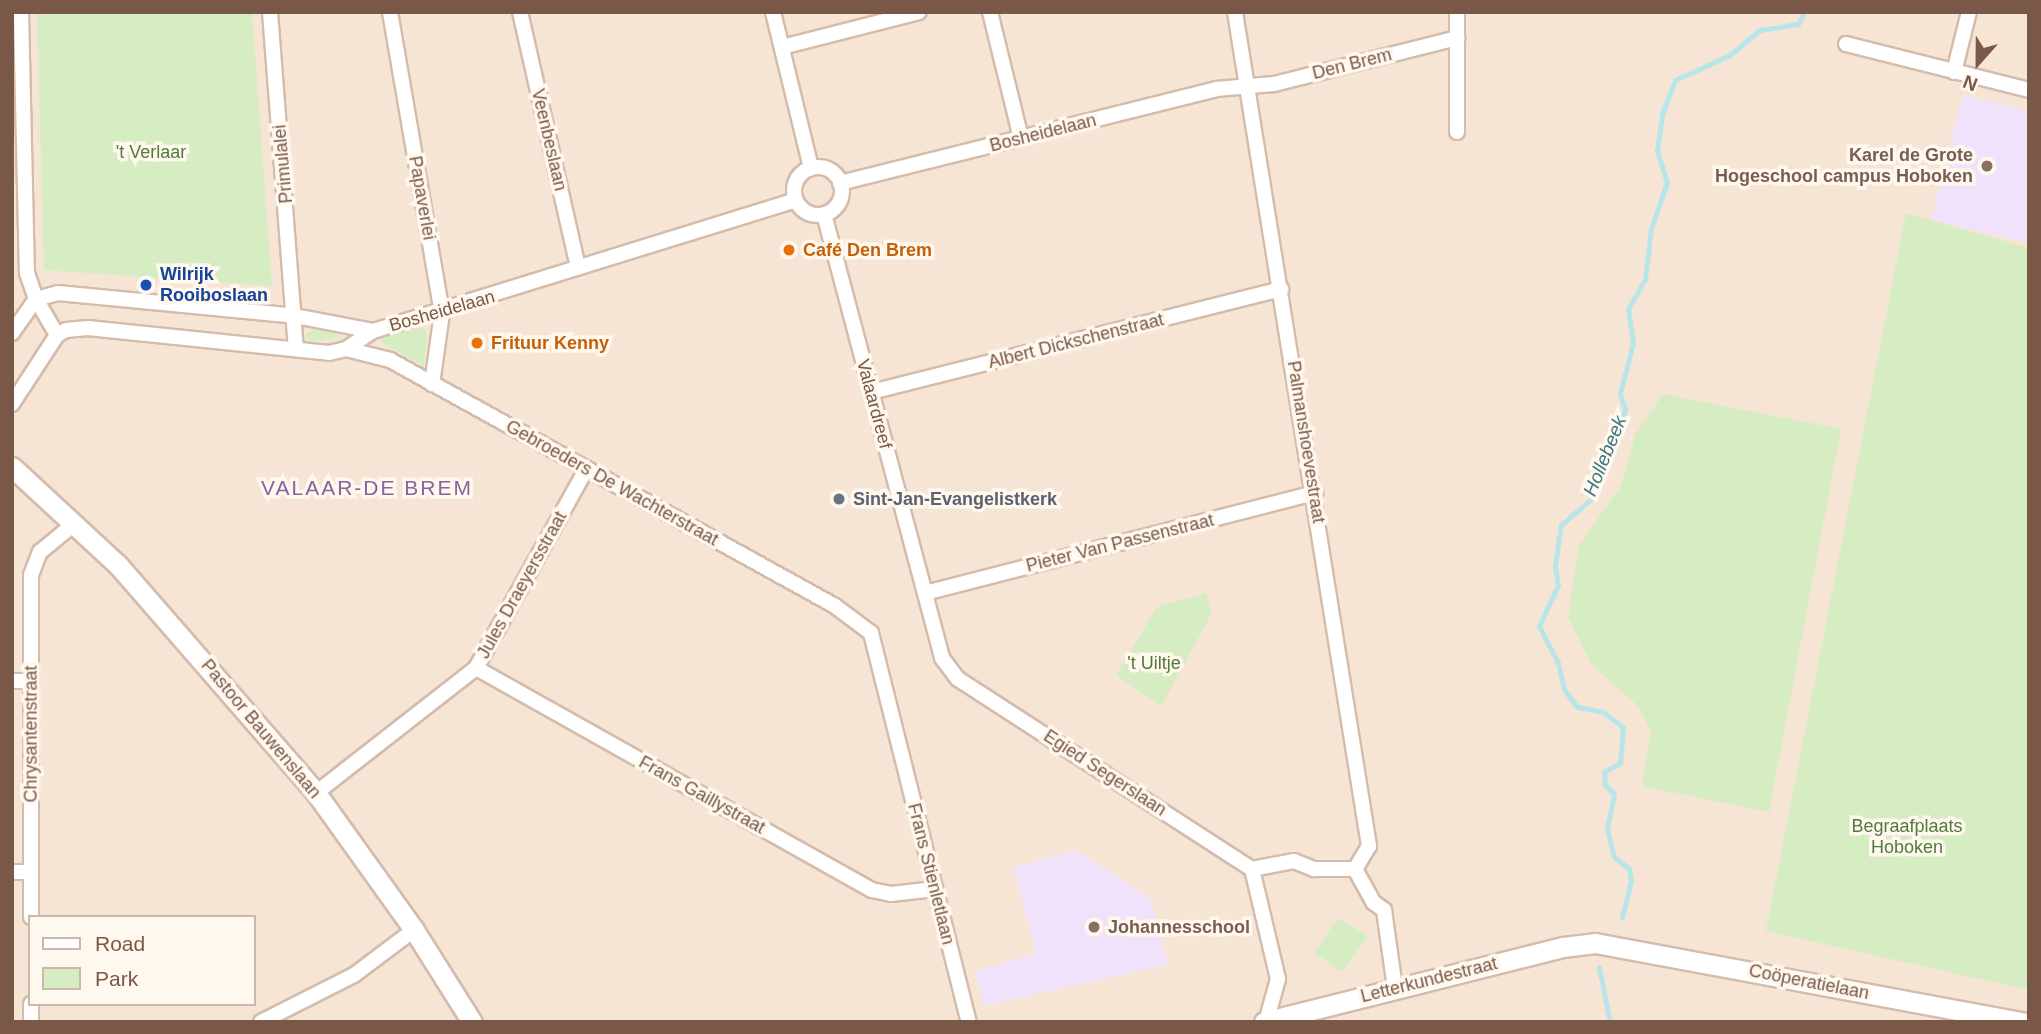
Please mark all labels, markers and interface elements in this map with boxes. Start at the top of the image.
north arrow [1943,28,2013,98]
street label: Den Brem [1310,44,1394,84]
text: N [1960,71,1980,95]
street label: Veenbeslaan [527,87,571,193]
street label: Bosheidelaan [987,109,1099,157]
street label: Primulalei [269,124,297,204]
park label: 't Verlaar [116,141,186,163]
place label: Karel de Grote Hogeschool campus Hoboken [1715,145,1973,188]
street label: Papaverlei [404,154,440,242]
marker: Karel de Grote Hogeschool campus Hoboken [1979,158,1995,174]
place label: Café Den Brem [803,239,932,261]
marker: Café Den Brem [781,242,797,258]
place label: Wilrijk Rooiboslaan [160,264,268,306]
marker: Wilrijk Rooiboslaan [138,277,154,293]
street label: Bosheidelaan [387,286,497,336]
street label: Albert Dickschenstraat [986,309,1166,373]
place label: Frituur Kenny [491,332,609,354]
marker: Frituur Kenny [469,335,485,351]
street label: Valaardreef [852,357,896,451]
street label: Palmanshoevestraat [1282,359,1330,525]
water label: Hollebeek [1579,413,1631,499]
street label: Gebroeders De Wachterstraat [502,416,722,550]
district label: VALAAR-DE BREM [263,475,471,501]
place label: Sint-Jan-Evangelistkerk [853,488,1057,510]
marker: Sint-Jan-Evangelistkerk [831,491,847,507]
street label: Jules Draeyersstraat [473,508,571,662]
street label: Pieter Van Passenstraat [1024,509,1216,577]
park label: 't Uiltje [1127,652,1181,674]
street label: Pastoor Bauwenslaan [196,655,326,803]
street label: Chrysantenstraat [20,665,42,803]
street label: Egied Segerslaan [1040,725,1170,821]
street label: Frans Gaillystraat [635,751,769,839]
street label: Frans Stienletlaan [903,801,959,947]
park label: Begraafplaats Hoboken [1851,816,1963,858]
legend [28,915,256,1006]
place label: Johannesschool [1108,916,1250,938]
marker: Johannesschool [1086,919,1102,935]
text: Road [95,932,145,955]
street label: Letterkundestraat [1358,953,1500,1007]
street label: Coöperatielaan [1747,960,1871,1004]
text: Park [95,967,138,990]

